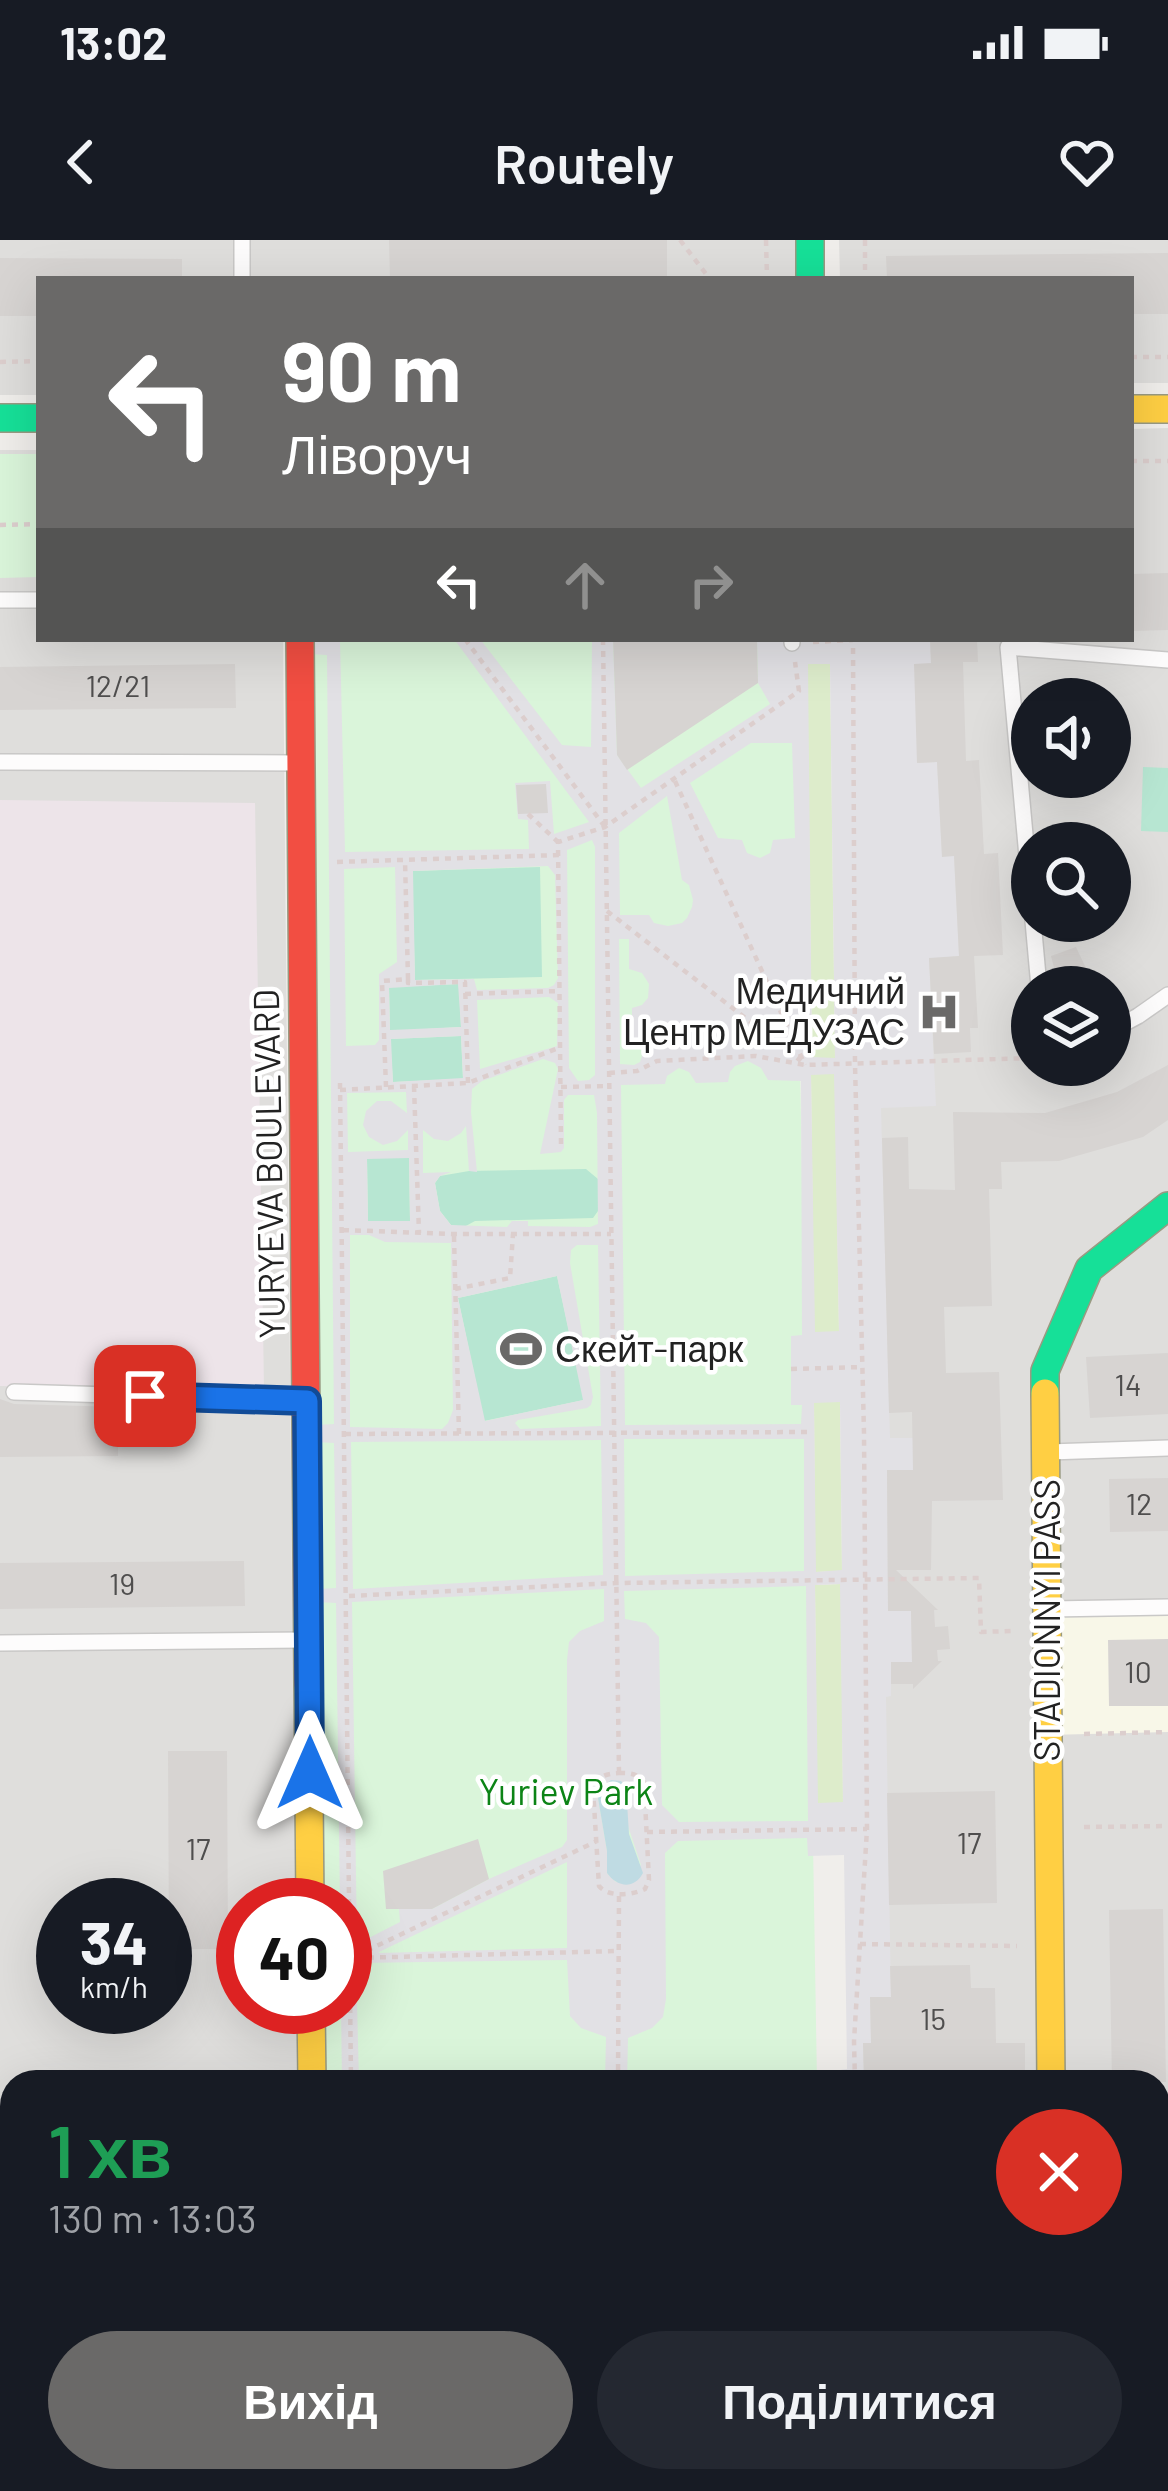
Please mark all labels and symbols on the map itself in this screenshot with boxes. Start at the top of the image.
house number: 12/21 [86,667,150,703]
place label: Медичний Центр МЕДУЗАС [623,968,905,1053]
street label: YURYEVA BOULEVARD [243,989,292,1339]
hospital icon: Медичний Центр МЕДУЗАС [916,989,962,1035]
sports icon: Скейт-парк [498,1326,544,1372]
place label: Скейт-парк [555,1326,743,1370]
pin [94,1345,196,1447]
house number: 14 [1114,1366,1142,1402]
street label: STADIONNYI PASS [1024,1479,1067,1761]
house number: 12 [1126,1485,1152,1521]
house number: 19 [109,1565,135,1601]
house number: 10 [1124,1653,1152,1689]
position arrow [247,1710,373,1836]
park label: Yuriev Park [479,1769,653,1812]
house number: 17 [957,1824,981,1860]
house number: 17 [186,1830,210,1866]
speed limit sign: 40 [216,1878,372,2034]
house number: 15 [920,2000,946,2036]

